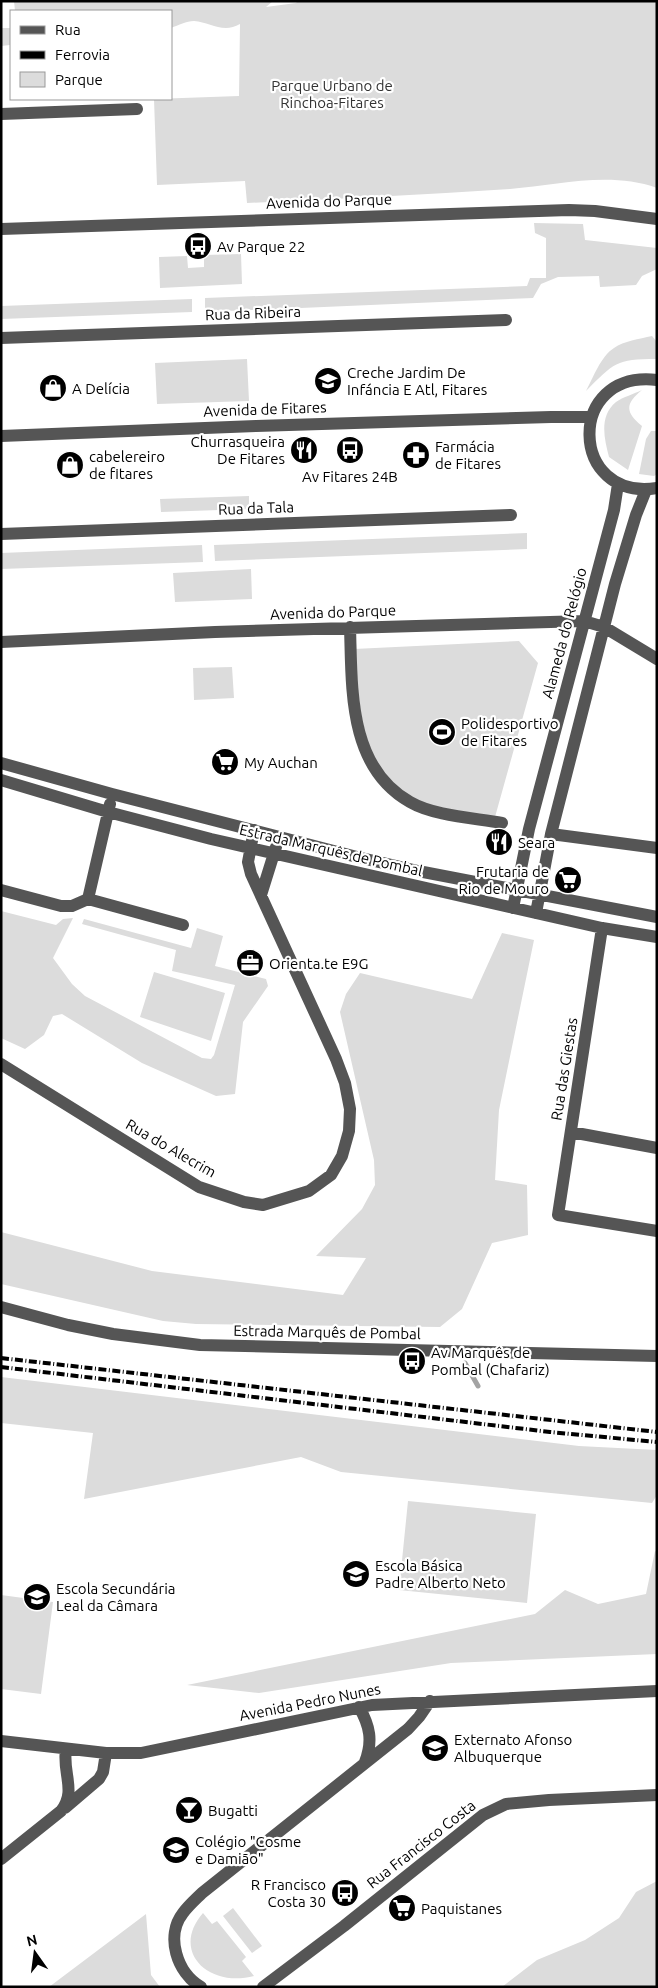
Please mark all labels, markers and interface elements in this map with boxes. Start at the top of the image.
legend [10,10,172,100]
text: Rua [55,21,81,38]
text: Ferrovia [55,46,110,63]
text: Parque [55,71,103,88]
park label: Parque Urbano de Rinchoa-Fitares [271,77,393,111]
street label: Avenida do Parque [266,190,392,212]
bus stop icon: Av Parque 22 [183,231,213,261]
place label: Av Parque 22 [217,238,306,255]
street label: Rua da Ribeira [205,303,301,323]
place label: Creche Jardim De Infáncia E Atl, Fitares [347,364,487,398]
school or university icon: Creche Jardim De Infáncia E Atl, Fitares [313,366,343,396]
shop icon: A Delícia [38,373,68,403]
place label: A Delícia [72,380,130,397]
street label: Avenida de Fitares [203,398,327,420]
place label: Churrasqueira De Fitares [190,433,285,467]
restaurant icon: Churrasqueira De Fitares [289,435,319,465]
bus stop icon: Av Fitares 24B [335,435,365,465]
place label: Farmácia de Fitares [435,438,501,472]
pharmacy icon: Farmácia de Fitares [401,440,431,470]
place label: cabelereiro de fitares [89,448,165,482]
shop icon: cabelereiro de fitares [55,450,85,480]
place label: Av Fitares 24B [302,468,398,485]
street label: Rua da Tala [218,498,294,518]
street label: Alameda do Relógio [538,566,590,700]
street label: Avenida do Parque [270,601,396,623]
place label: Polidesportivo de Fitares [461,715,559,749]
sports icon: Polidesportivo de Fitares [427,717,457,747]
supermarket icon: My Auchan [210,747,240,777]
place label: My Auchan [244,754,318,771]
street label: Estrada Marquês de Pombal [238,821,424,879]
restaurant icon: Seara [484,827,514,857]
place label: Seara [518,834,555,851]
place label: Frutaria de Rio de Mouro [458,863,549,897]
supermarket icon: Frutaria de Rio de Mouro [553,865,583,895]
office icon: Orienta.te E9G [235,948,265,978]
place label: Orienta.te E9G [269,955,368,972]
street label: Rua das Giestas [547,1016,581,1122]
street label: Rua do Alecrim [123,1115,219,1181]
street label: Estrada Marquês de Pombal [233,1322,421,1342]
place label: Av Marquês de Pombal (Chafariz) [431,1344,550,1378]
bus stop icon: Av Marquês de Pombal (Chafariz) [397,1346,427,1376]
place label: Escola Básica Padre Alberto Neto [375,1557,506,1591]
school or university icon: Escola Básica Padre Alberto Neto [341,1559,371,1589]
place label: Escola Secundária Leal da Câmara [56,1580,176,1614]
school or university icon: Escola Secundária Leal da Câmara [22,1582,52,1612]
street label: Avenida Pedro Nunes [238,1680,382,1724]
place label: Externato Afonso Albuquerque [454,1731,572,1765]
school or university icon: Externato Afonso Albuquerque [420,1733,450,1763]
bar icon: Bugatti [174,1795,204,1825]
street label: Rua Francisco Costa [363,1796,479,1892]
place label: Bugatti [208,1802,258,1819]
place label: Colégio "Cosme e Damião" [195,1833,301,1867]
school or university icon: Colégio "Cosme e Damião" [161,1835,191,1865]
place label: R Francisco Costa 30 [251,1876,326,1910]
bus stop icon: R Francisco Costa 30 [330,1878,360,1908]
supermarket icon: Paquistanes [387,1893,417,1923]
place label: Paquistanes [421,1900,502,1917]
north arrow [10,1928,60,1978]
text: N [25,1931,39,1949]

